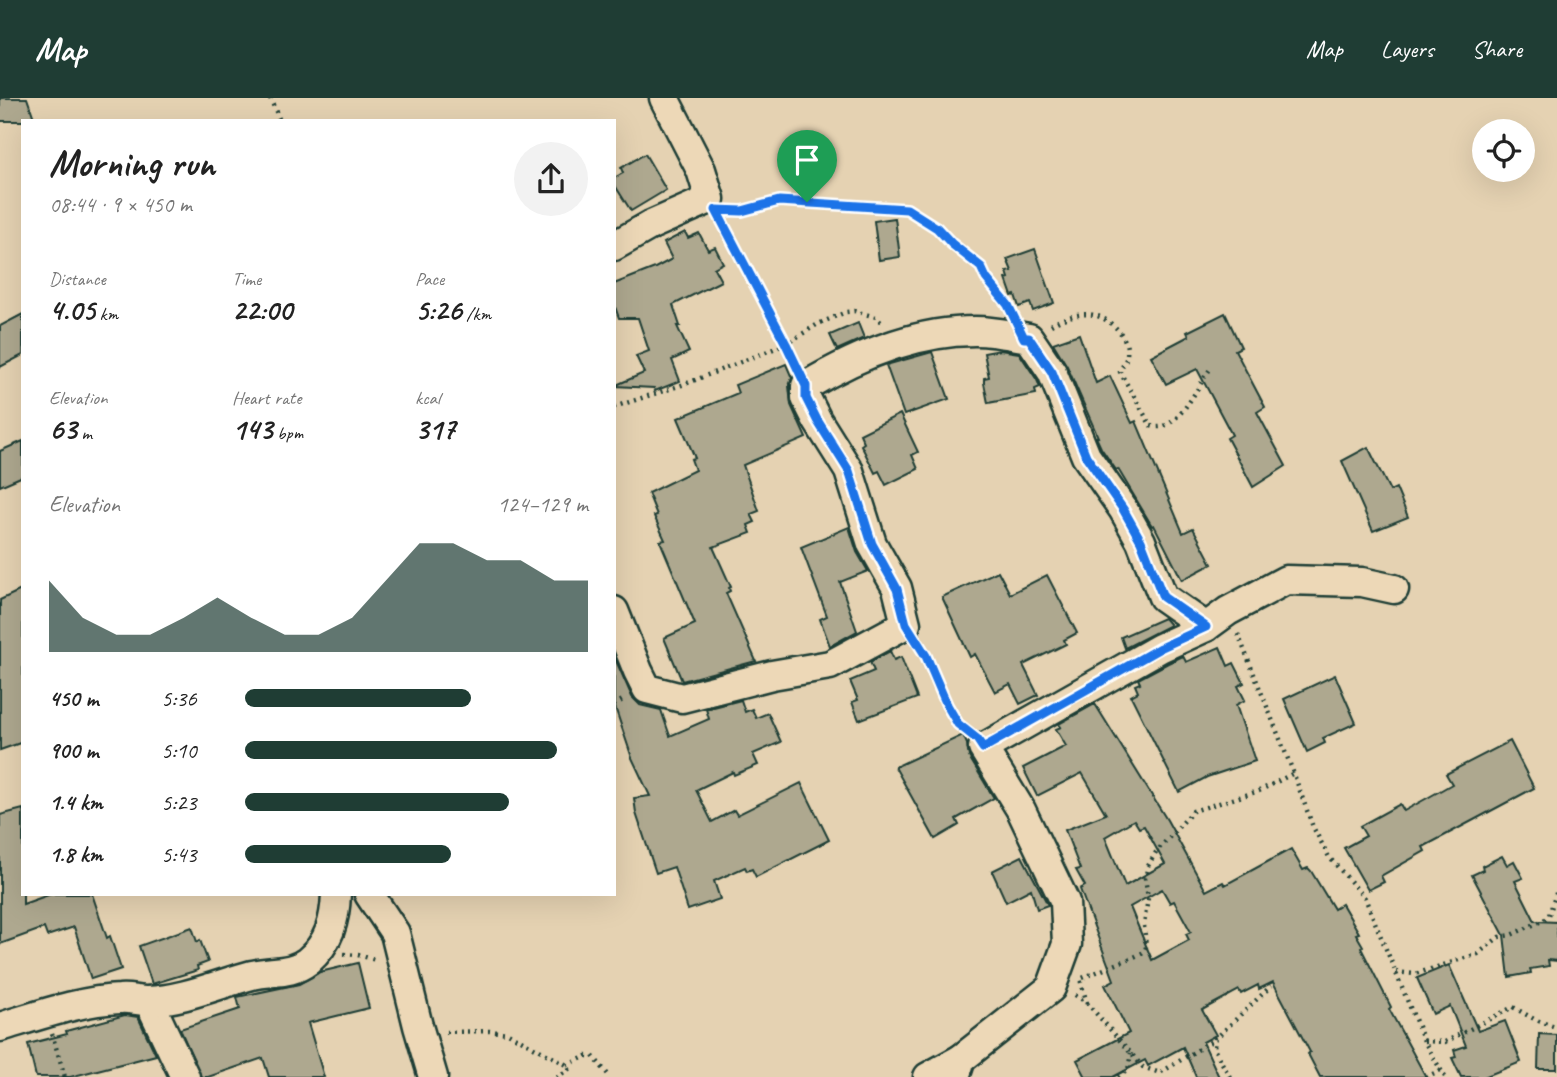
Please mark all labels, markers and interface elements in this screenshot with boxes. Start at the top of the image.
text: Map [35,28,86,70]
text: Map [1306,34,1343,64]
text: Layers [1381,34,1434,64]
text: Share [1472,34,1522,64]
map controls [1472,119,1535,182]
button: locate [1472,119,1535,182]
pin [777,130,837,202]
text: Morning run [49,140,215,187]
icon: arrive [788,141,826,179]
button: share [514,142,588,216]
text: 08:44 · 9 × 450 m [49,190,192,219]
text: Distance [49,267,106,291]
text: Time [232,267,261,291]
text: Pace [415,267,444,291]
text: 4.05 [49,291,95,329]
text: 22:00 [232,291,292,329]
text: 5:26 [415,291,462,329]
text: km [95,302,118,326]
text: /km [462,302,491,326]
text: Elevation [49,386,107,410]
text: Heart rate [232,386,301,410]
text: kcal [415,386,440,410]
text: 63 [49,410,77,448]
text: 143 [232,410,273,448]
text: 317 [415,410,455,448]
text: m [77,421,92,445]
text: bpm [273,421,303,445]
text: Elevation [49,490,120,519]
text: 124–129 m [497,490,588,519]
text: 450 m [49,684,98,713]
text: 5:36 [161,684,197,713]
text: 900 m [49,736,98,765]
text: 5:10 [161,736,197,765]
text: 1.4 km [49,788,103,817]
text: 5:23 [161,788,197,817]
text: 1.8 km [49,840,103,869]
text: 5:43 [161,840,197,869]

